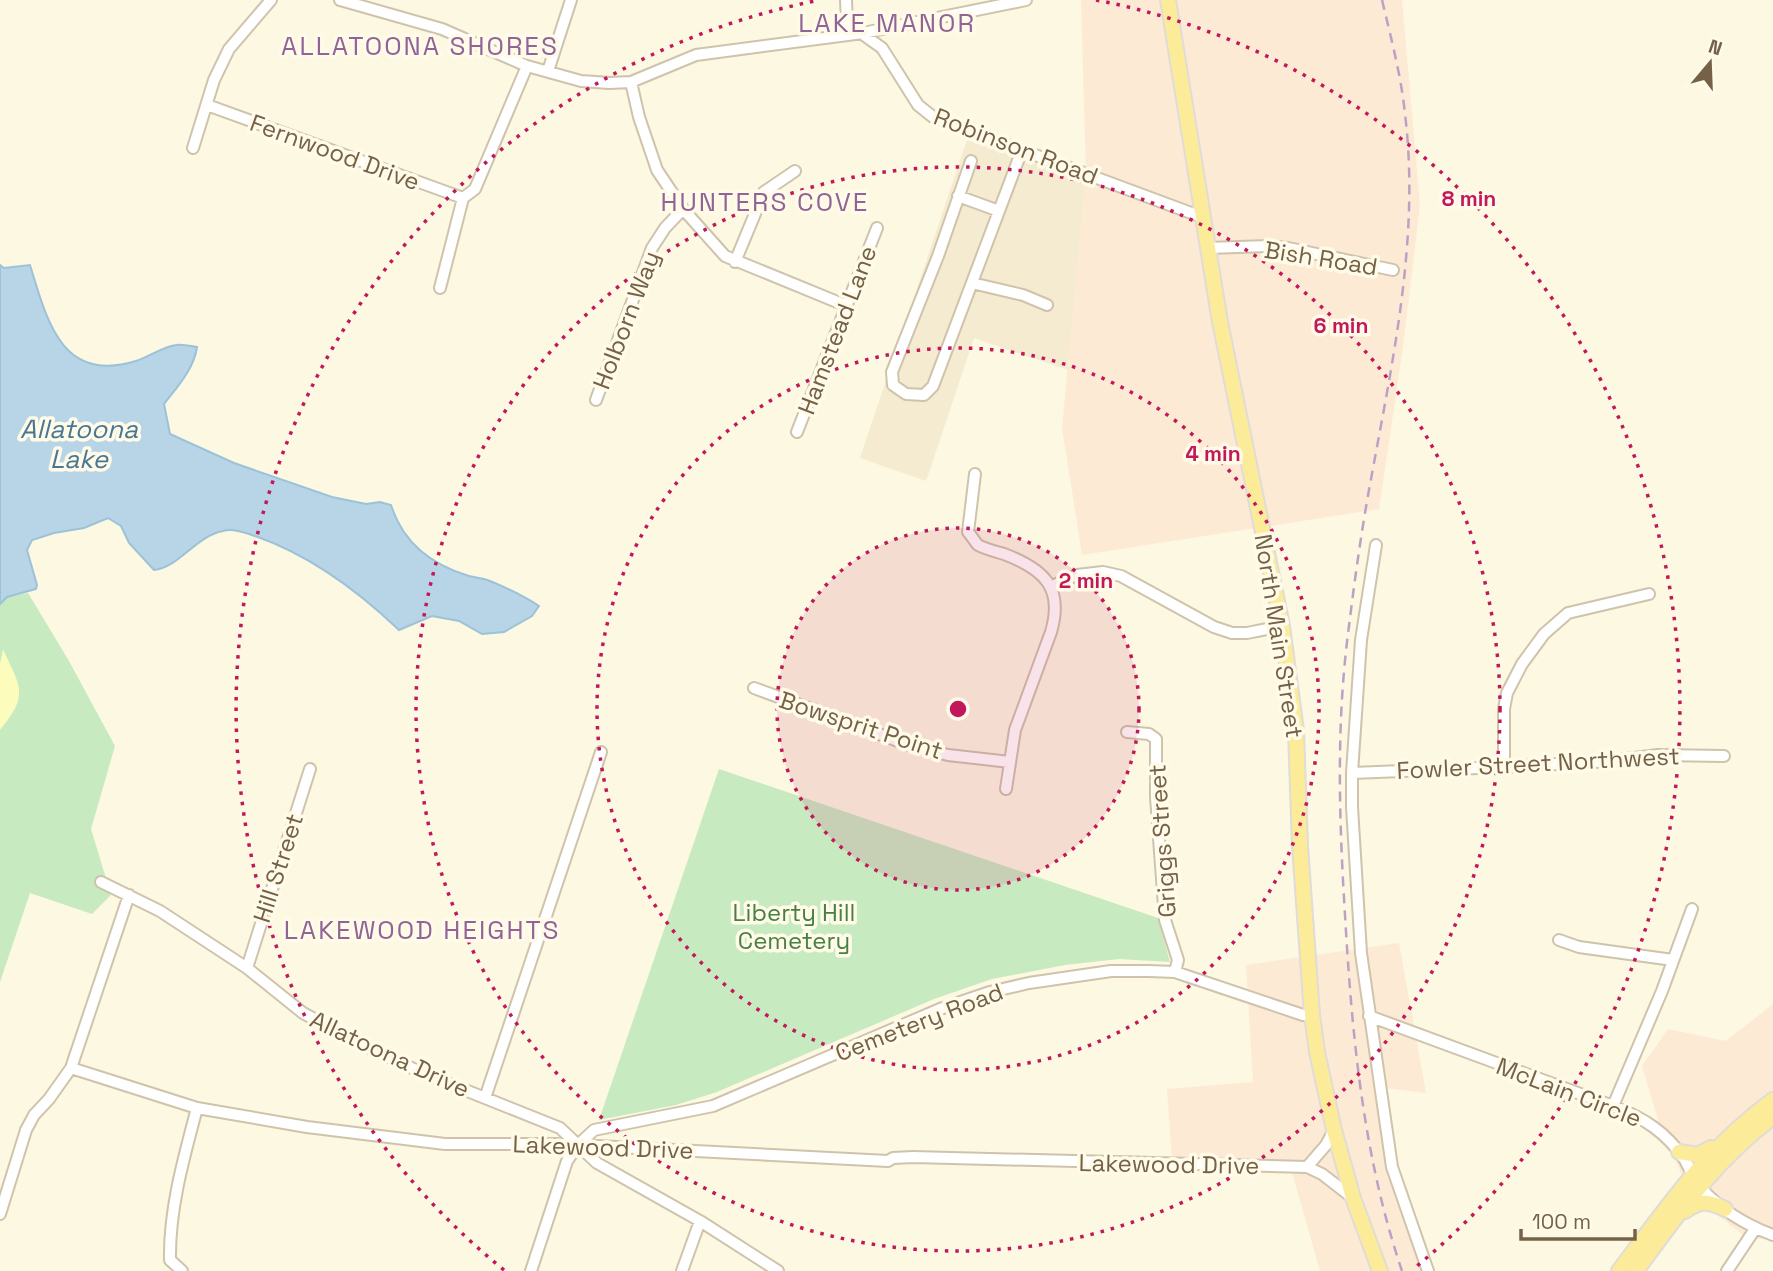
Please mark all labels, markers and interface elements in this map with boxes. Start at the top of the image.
district label: LAKE MANOR [798,6,976,40]
north arrow [1675,28,1745,98]
district label: ALLATOONA SHORES [281,29,559,63]
text: N [1705,34,1725,61]
street label: Robinson Road [930,100,1102,192]
street label: Fernwood Drive [246,107,424,197]
district label: HUNTERS COVE [660,185,870,219]
text: 8 min [1442,185,1496,212]
street label: Bish Road [1262,234,1380,282]
street label: Hamstead Lane [791,241,883,419]
street label: Holborn Way [585,247,667,393]
text: 6 min [1314,312,1368,339]
water label: Allatoona Lake [20,412,139,476]
text: 4 min [1185,440,1241,467]
street label: North Main Street [1248,532,1310,740]
text: 2 min [1059,567,1113,594]
street label: Bowsprit Point [775,684,947,766]
centre of rings [946,697,970,721]
street label: Fowler Street Northwest [1396,740,1680,786]
street label: Griggs Street [1141,763,1183,919]
street label: Hill Street [246,810,310,926]
park label: Liberty Hill Cemetery [733,897,855,956]
district label: LAKEWOOD HEIGHTS [284,913,560,947]
street label: Cemetery Road [831,976,1007,1068]
street label: Allatoona Drive [305,1004,475,1104]
street label: McLain Circle [1492,1050,1646,1134]
street label: Lakewood Drive [512,1128,694,1166]
street label: Lakewood Drive [1078,1147,1260,1181]
scale bar [1521,1198,1635,1242]
text: 100 m [1532,1208,1591,1235]

